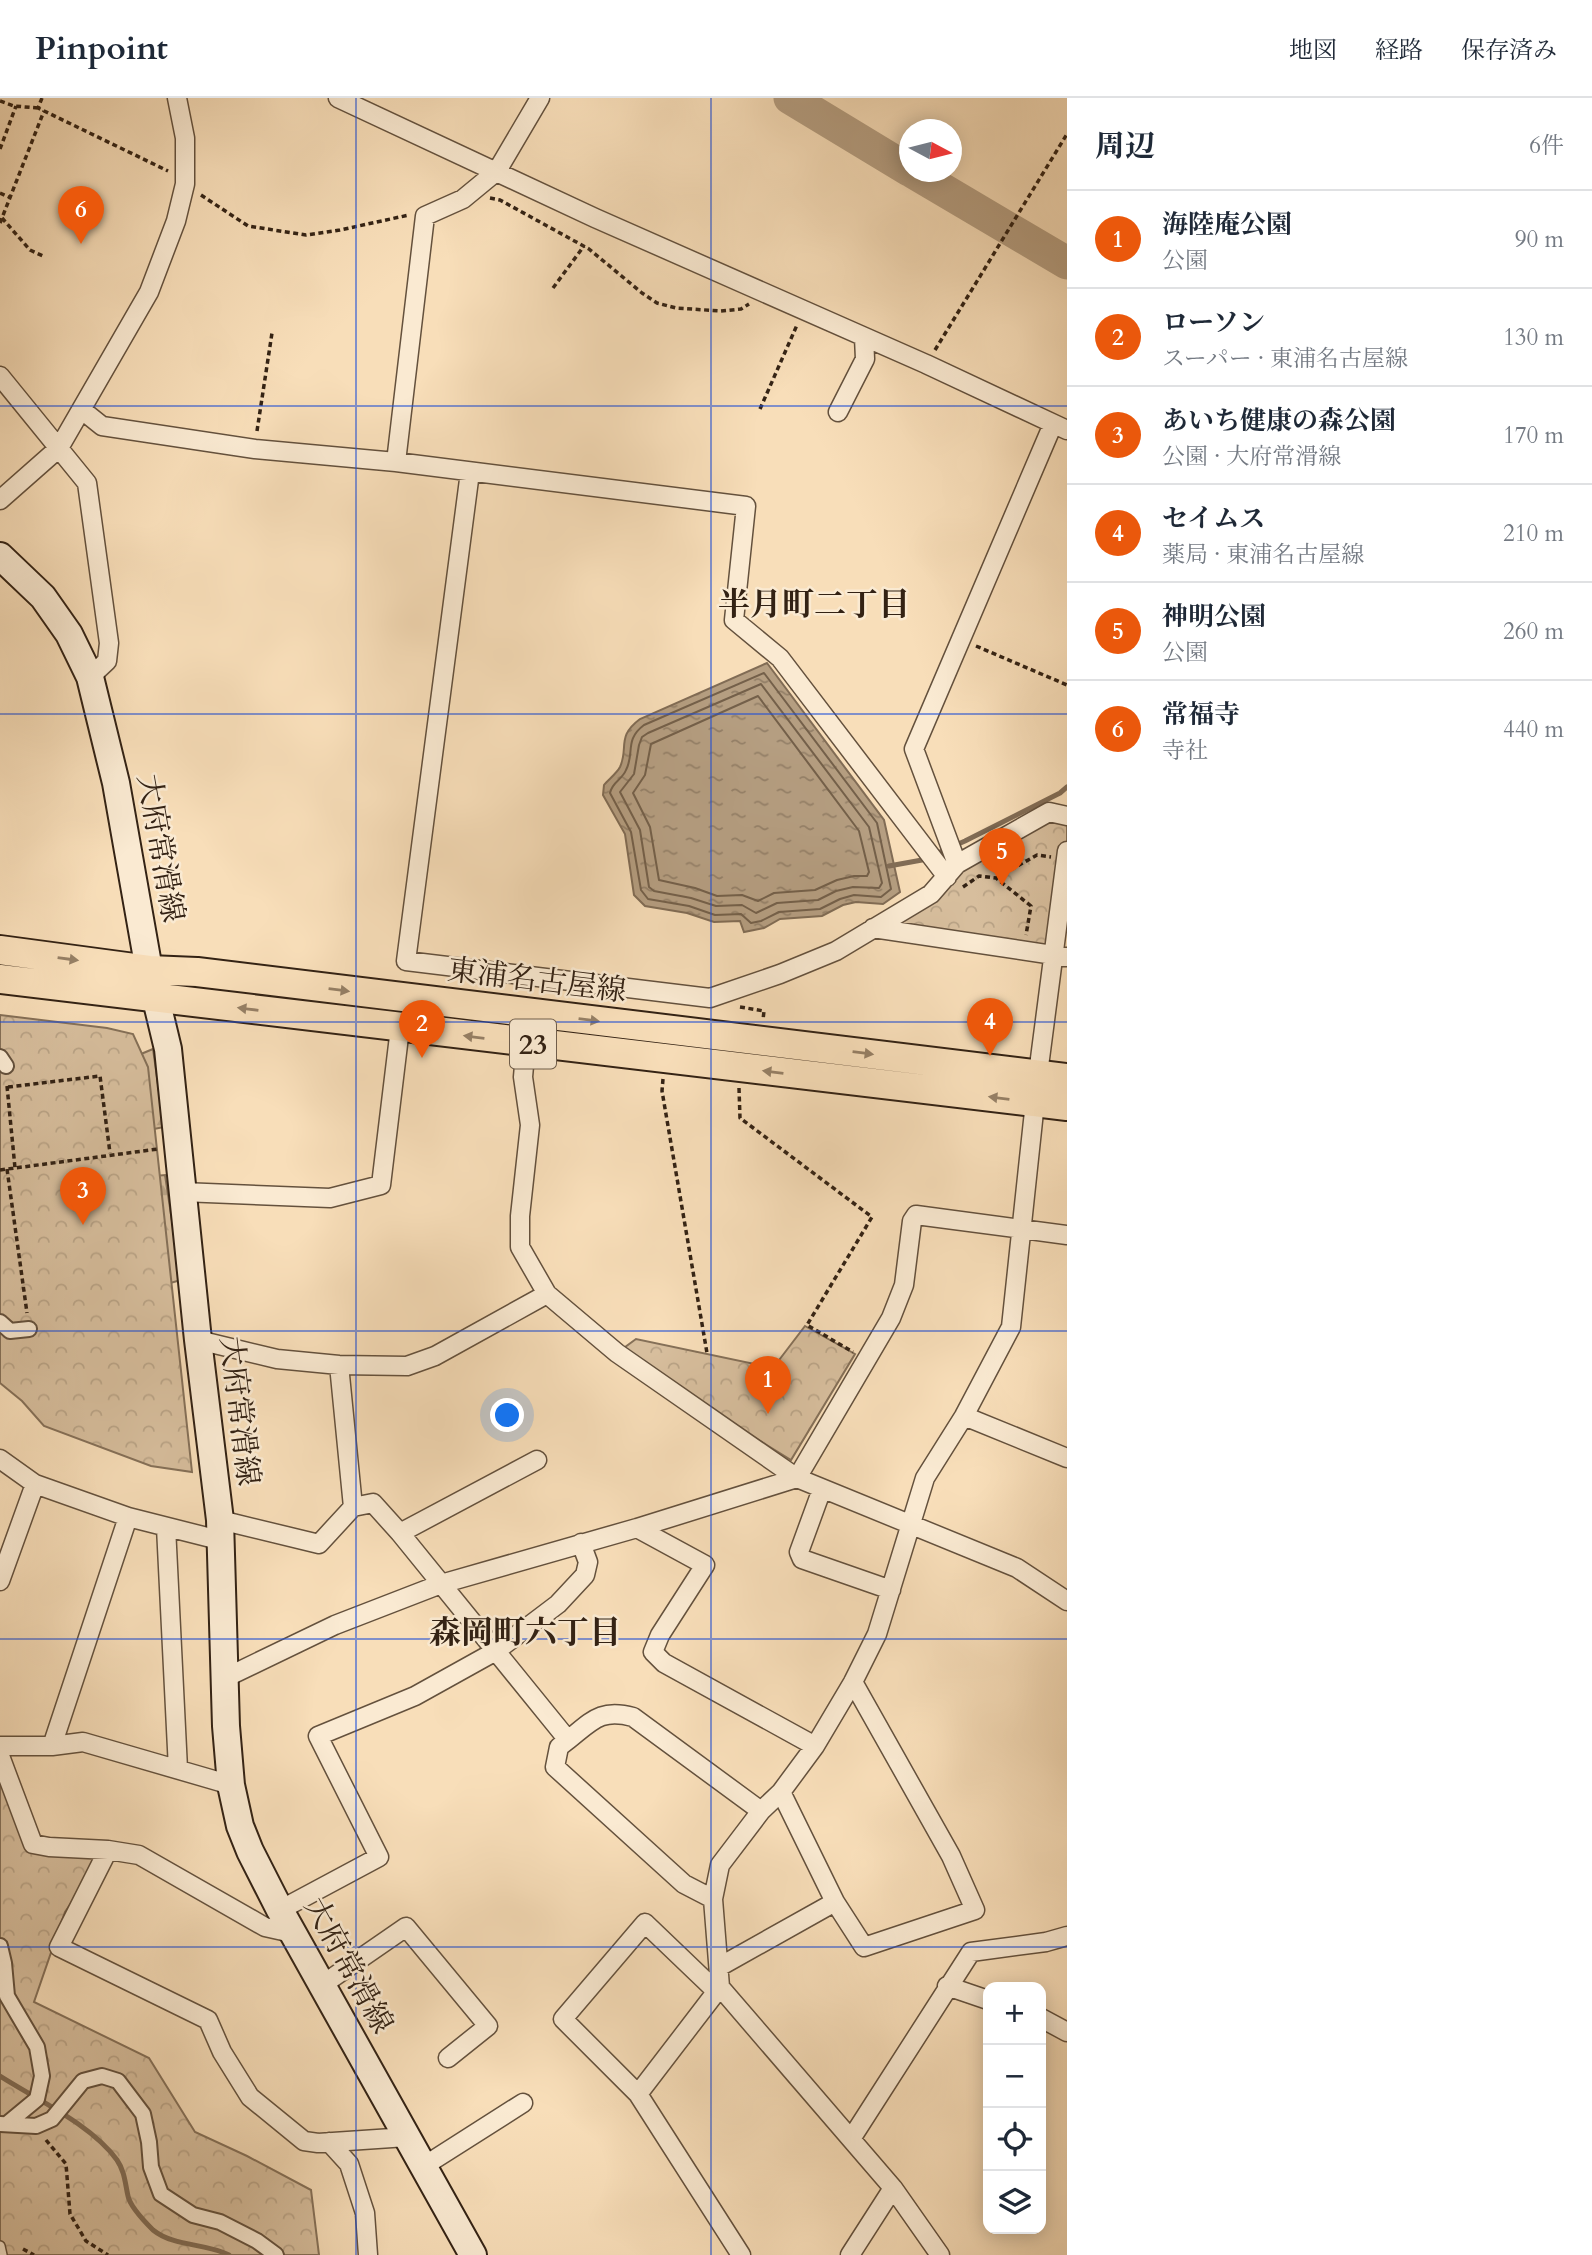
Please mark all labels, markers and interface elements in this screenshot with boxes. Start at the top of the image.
text: Pinpoint [35,26,168,71]
text: 地図 [1289,34,1337,67]
text: 経路 [1375,34,1423,67]
text: 保存済み [1461,34,1557,67]
north arrow [899,119,962,182]
text: 周辺 [1095,126,1155,167]
text: 6件 [1529,130,1564,161]
pin: 6 [58,186,104,244]
text: 海陸庵公園 [1162,207,1292,242]
text: 1 [1112,224,1124,255]
text: 90 m [1515,224,1564,255]
text: 公園 [1162,245,1208,276]
text: ローソン [1162,305,1265,340]
text: 2 [1112,322,1124,353]
text: 130 m [1503,322,1564,353]
text: スーパー · 東浦名古屋線 [1162,343,1408,374]
text: あいち健康の森公園 [1162,403,1396,438]
text: 3 [1112,420,1124,451]
text: 170 m [1503,420,1564,451]
text: 公園 · 大府常滑線 [1162,441,1341,472]
text: セイムス [1162,501,1265,536]
text: 4 [1112,518,1124,549]
text: 210 m [1503,518,1564,549]
text: 薬局 · 東浦名古屋線 [1162,539,1364,570]
district label: 半月町二丁目 [718,583,910,627]
text: 神明公園 [1162,599,1266,634]
text: 5 [1112,616,1124,647]
text: 260 m [1503,616,1564,647]
text: 公園 [1162,637,1208,668]
text: 常福寺 [1162,697,1240,732]
text: 6 [1112,714,1124,745]
text: 440 m [1503,714,1564,745]
text: 寺社 [1162,735,1208,766]
street label: 大府常滑線 [127,771,194,926]
pin: 5 [979,828,1025,886]
street label: 東浦名古屋線 [445,949,629,1012]
one-way arrow [57,953,79,964]
one-way arrow [328,984,350,995]
pin: 4 [967,998,1013,1056]
pin: 2 [399,1000,445,1058]
one-way arrow [237,1004,259,1015]
one-way arrow [578,1014,600,1025]
road number: 23 [510,1020,556,1068]
one-way arrow [463,1031,485,1042]
one-way arrow [853,1047,875,1058]
one-way arrow [762,1066,784,1077]
one-way arrow [988,1092,1010,1103]
pin: 3 [60,1167,106,1225]
street label: 大府常滑線 [210,1334,269,1488]
pin: 1 [745,1356,791,1414]
your location [490,1398,524,1432]
district label: 森岡町六丁目 [429,1611,621,1655]
street label: 大府常滑線 [294,1890,403,2041]
map controls [983,1982,1046,2234]
button: + [983,1982,1046,2045]
button: − [983,2045,1046,2108]
button: locate [983,2108,1046,2171]
button: layers [983,2171,1046,2234]

